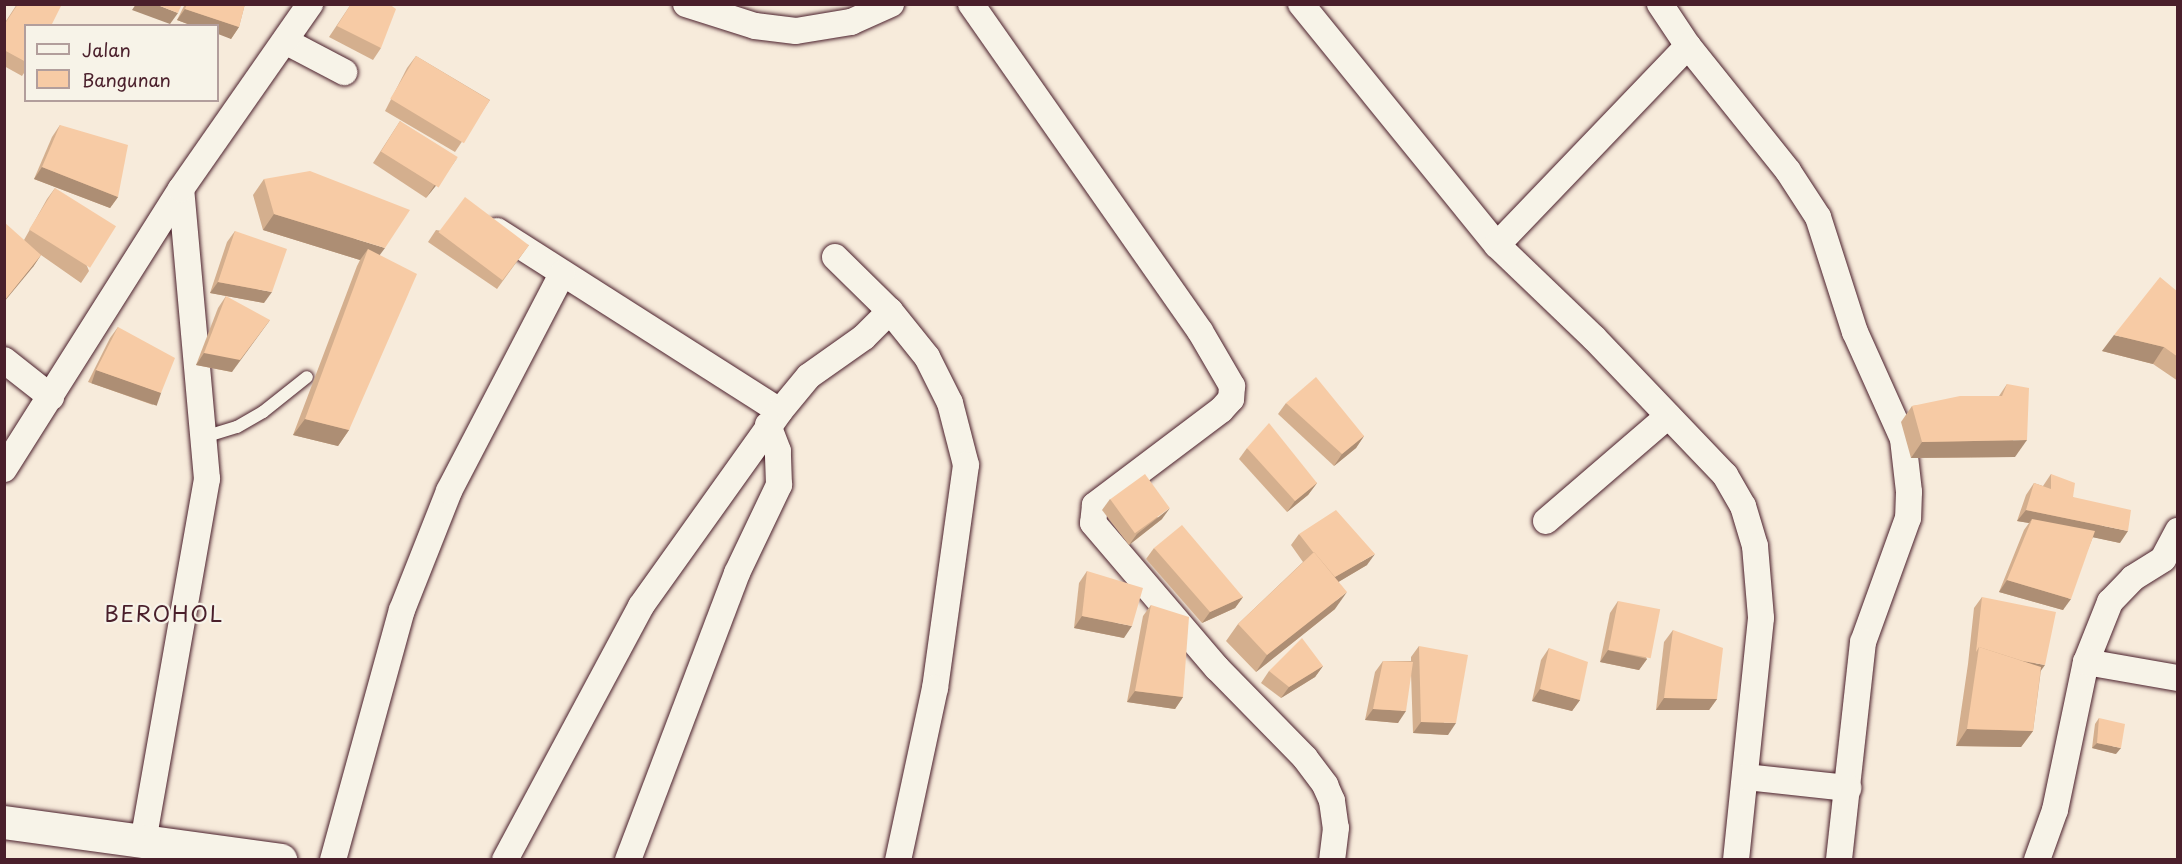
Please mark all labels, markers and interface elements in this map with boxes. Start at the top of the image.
legend [24,24,219,102]
text: Jalan [82,36,131,63]
text: Bangunan [82,66,171,93]
district label: BEROHOL [105,600,223,626]

